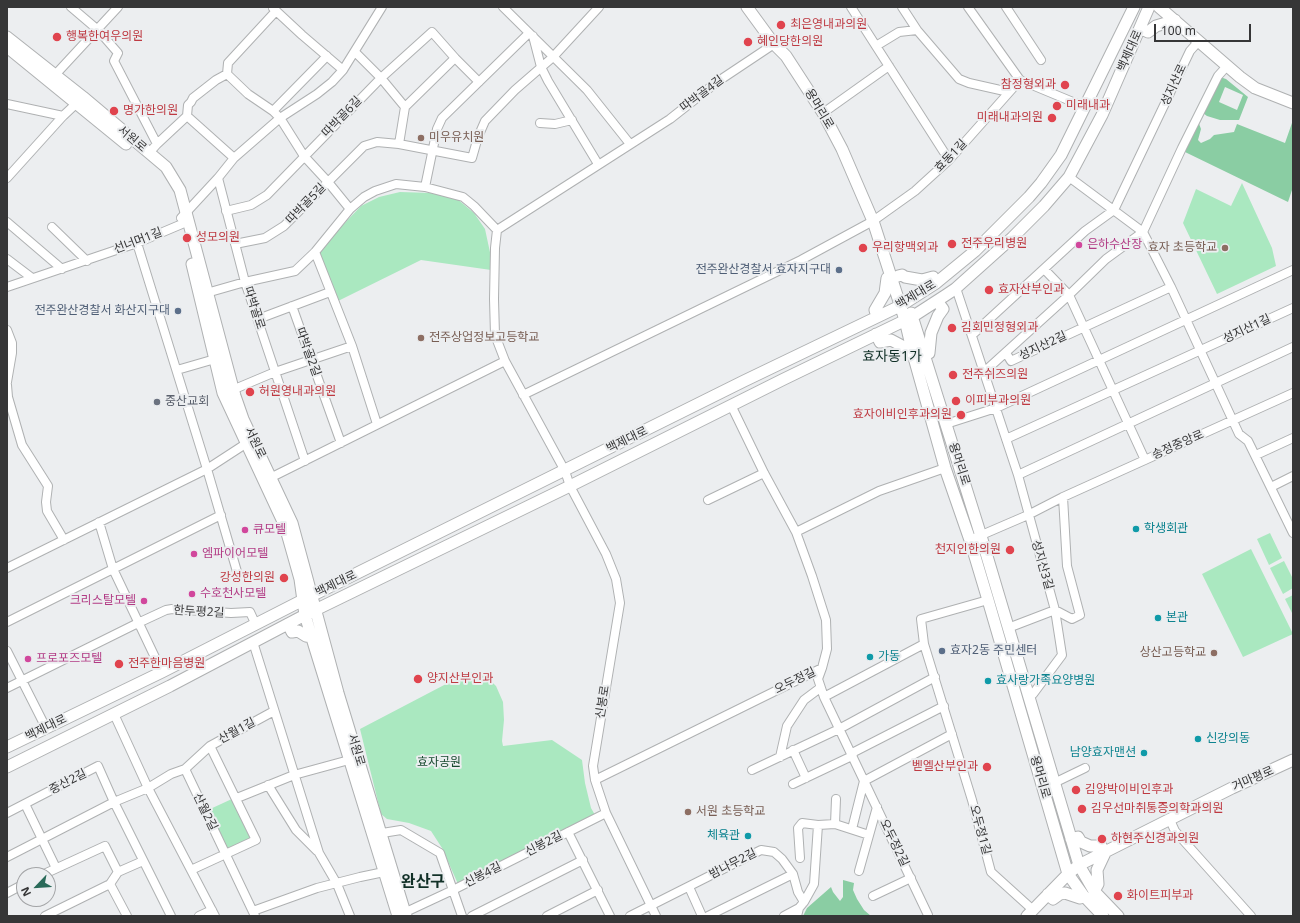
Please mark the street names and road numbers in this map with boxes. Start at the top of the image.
street label: 백제대로 [1114,28,1146,74]
street label: 성지산로 [1158,62,1190,108]
street label: 따박골4길 [677,73,727,115]
street label: 용머리로 [801,86,837,132]
street label: 따박골6길 [319,94,365,140]
street label: 서원로 [115,123,149,155]
street label: 효동1길 [932,137,970,175]
street label: 따박골5길 [283,181,329,227]
street label: 선너머1길 [112,225,164,257]
street label: 백제대로 [893,277,939,313]
street label: 따박골로 [240,285,268,331]
street label: 성지산1길 [1221,312,1273,346]
street label: 따박골2길 [293,326,323,378]
street label: 성지산2길 [1017,329,1069,363]
street label: 백제대로 [604,424,650,456]
street label: 서원로 [241,425,269,461]
street label: 송정중앙로 [1150,427,1206,463]
street label: 용머리로 [945,441,973,487]
street label: 성지산3길 [1028,538,1056,592]
street label: 백제대로 [313,568,359,600]
street label: 한두평2길 [173,603,225,621]
street label: 오두정길 [772,665,818,697]
street label: 신봉로 [593,685,613,719]
street label: 백제대로 [23,712,69,744]
street label: 산월1길 [216,715,258,747]
street label: 서원로 [344,732,368,768]
street label: 용머리로 [1027,754,1053,800]
street label: 거마평로 [1230,763,1276,795]
street label: 중산2길 [47,767,89,797]
street label: 산월2길 [190,791,220,833]
street label: 오두정1길 [966,803,994,857]
street label: 오두정2길 [876,817,912,869]
street label: 신봉2길 [523,829,565,859]
street label: 밤나무2길 [707,846,759,882]
street label: 신봉4길 [462,860,504,890]

